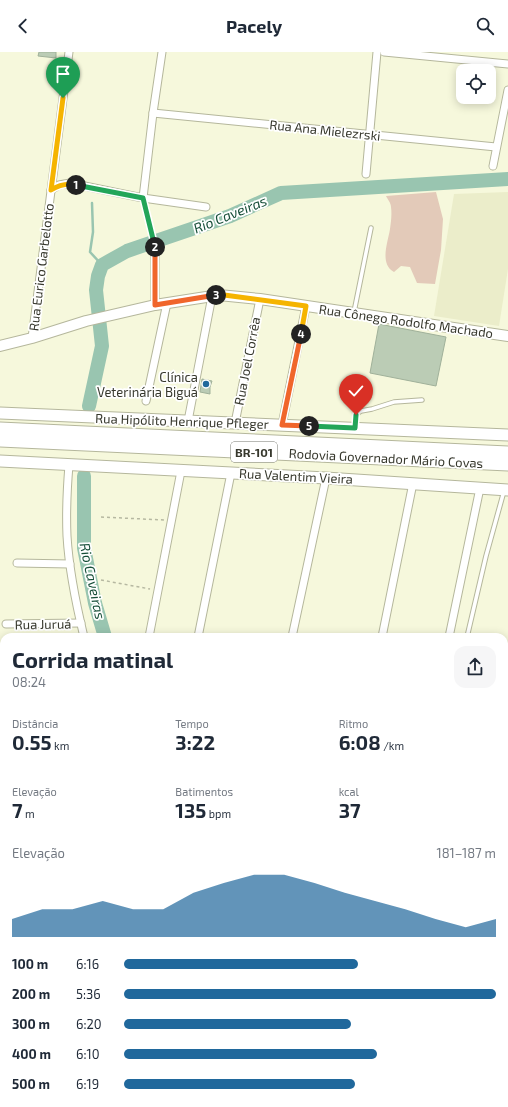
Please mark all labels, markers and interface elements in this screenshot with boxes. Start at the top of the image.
icon: back [12,15,34,37]
text: Pacely [226,15,282,37]
icon: search [474,15,496,37]
pin [46,57,80,98]
icon: arrive [52,63,74,85]
map controls [456,64,496,104]
button: locate [456,64,496,104]
street label: Rua Ana Mielezrski [269,116,381,144]
pin: 1 [66,175,86,195]
text: 1 [74,178,78,191]
water label: Rio Caveiras [191,192,269,236]
street label: Rua Eurico Garbelotto [25,202,57,332]
pin: 2 [145,237,165,257]
text: 2 [152,240,158,253]
pin: 3 [206,285,226,305]
text: 3 [213,288,219,301]
street label: Rua Cônego Rodolfo Machado [318,301,494,341]
street label: Rua Joel Corrêa [231,315,263,407]
pin: 4 [291,324,311,344]
text: 4 [297,327,305,340]
place label: Clínica Veterinária Biguá [97,369,198,400]
pin [339,374,373,415]
marker: Clínica Veterinária Biguá [201,379,211,389]
icon: check [345,380,367,402]
street label: Rua Hipólito Henrique Pfleger [95,410,269,432]
pin: 5 [299,416,319,436]
text: 5 [306,419,312,432]
road number: BR-101 [231,442,277,462]
street label: Rodovia Governador Mário Covas [288,445,484,471]
street label: Rua Valentim Vieira [239,465,353,487]
water label: Rio Caveiras [77,541,109,621]
street label: Rua Juruá [14,616,72,632]
text: Corrida matinal [12,646,173,672]
button: share [454,646,496,688]
text: 08:24 [12,674,46,690]
text: Distância [12,717,58,730]
text: Tempo [175,717,209,730]
text: Ritmo [339,717,368,730]
text: 0.55 [12,730,52,754]
text: 3:22 [175,730,215,754]
text: 6:08 [339,730,381,754]
text: km [52,739,69,752]
text: /km [381,739,404,752]
text: Elevação [12,785,57,798]
text: Batimentos [175,785,233,798]
text: kcal [339,785,359,798]
text: 7 [12,798,23,822]
text: 135 [175,798,206,822]
text: 37 [339,798,361,822]
text: m [23,807,35,820]
text: bpm [206,807,231,820]
text: Elevação [12,845,65,861]
text: 181–187 m [436,845,496,861]
text: 100 m [12,956,48,972]
text: 6:16 [76,956,99,972]
text: 200 m [12,986,50,1002]
text: 5:36 [76,986,101,1002]
text: 300 m [12,1016,50,1032]
text: 6:20 [76,1016,102,1032]
text: 400 m [12,1046,51,1062]
text: 6:10 [76,1046,100,1062]
text: 500 m [12,1076,50,1092]
text: 6:19 [76,1076,99,1092]

